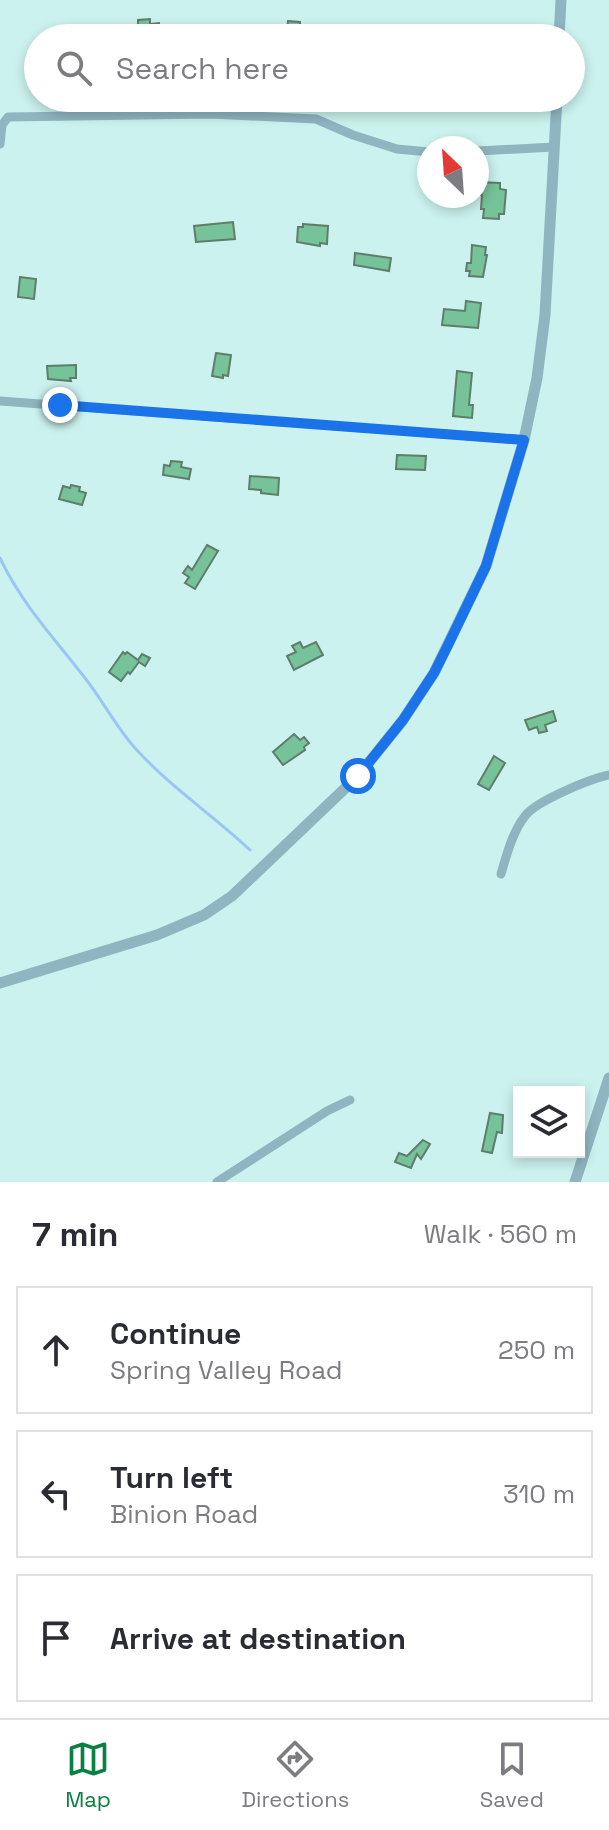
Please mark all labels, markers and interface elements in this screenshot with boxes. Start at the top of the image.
search box [24,24,585,112]
icon: search [52,46,96,90]
text: Search here [116,49,289,88]
north arrow [417,136,489,208]
route end [42,387,78,423]
route start [340,758,376,794]
map controls [513,1086,585,1158]
button: layers [513,1086,585,1158]
text: 7 min [32,1213,119,1256]
text: Walk · 560 m [424,1217,577,1251]
text: Continue [110,1314,241,1353]
icon: ahead [34,1328,78,1372]
text: 250 m [498,1333,575,1367]
text: Spring Valley Road [110,1353,342,1387]
text: Turn left [110,1458,233,1497]
icon: left [34,1472,78,1516]
text: 310 m [503,1477,575,1511]
text: Binion Road [110,1497,258,1531]
icon: arrive [34,1616,78,1660]
text: Arrive at destination [110,1619,406,1658]
tab: Map [65,1737,111,1813]
tab: Directions [241,1737,349,1813]
tab: Saved [480,1737,544,1813]

